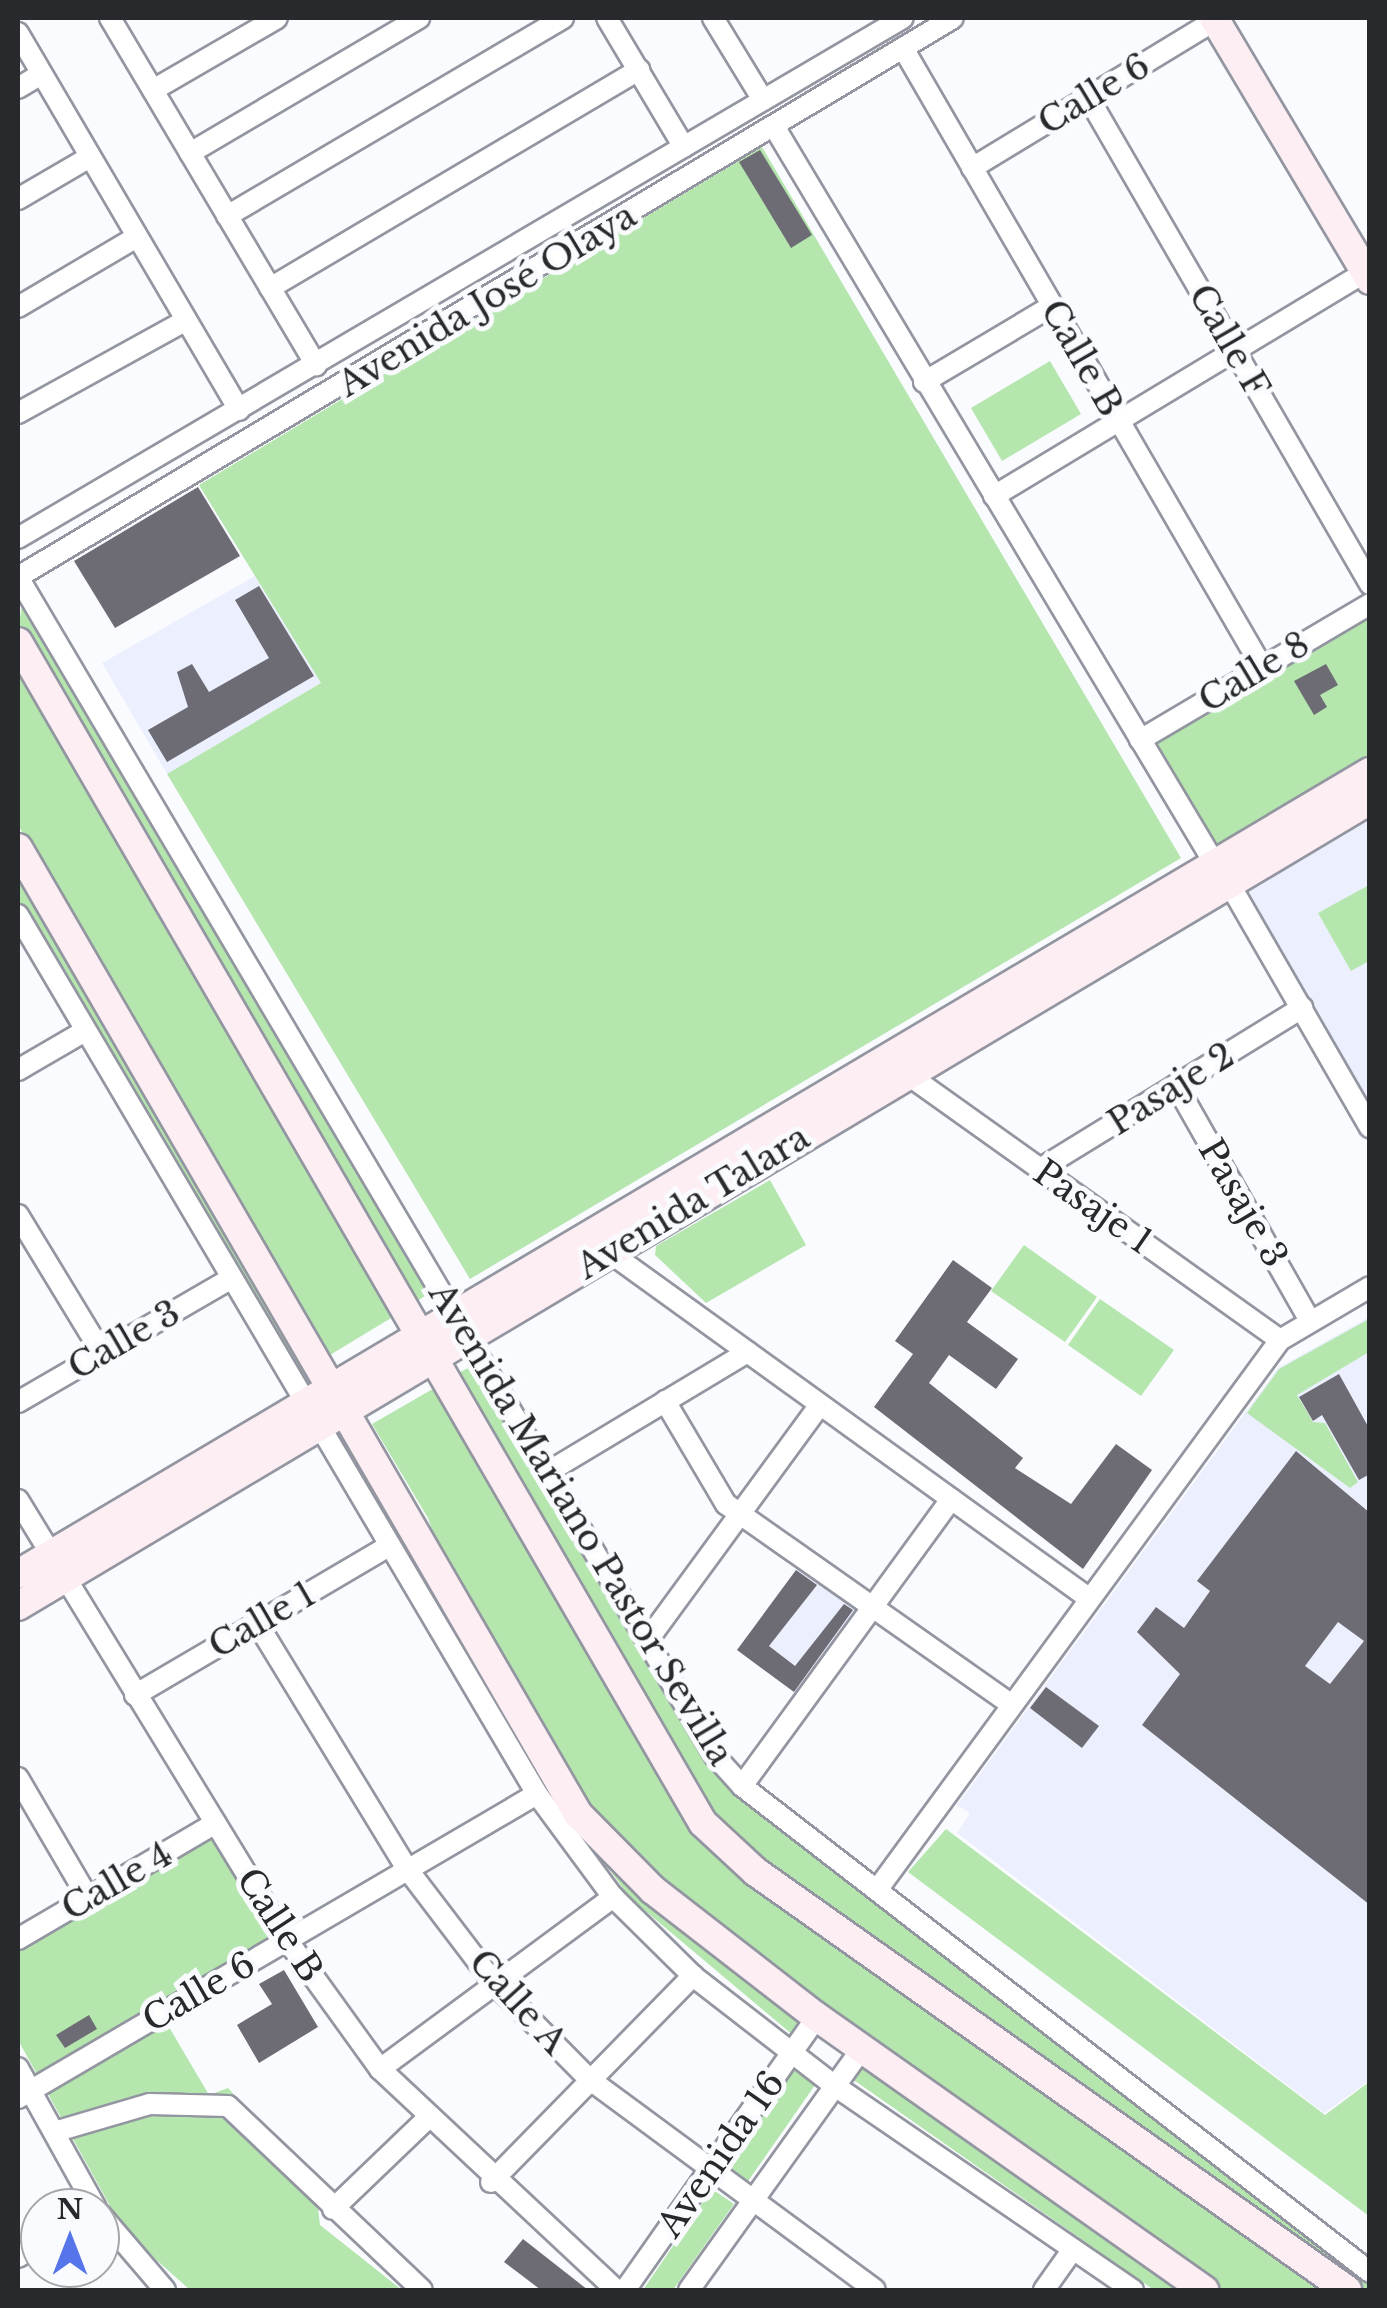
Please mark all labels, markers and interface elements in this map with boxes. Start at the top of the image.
street label: Calle 6 [1031,44,1157,144]
street label: Avenida José Olaya [330,194,644,406]
street label: Calle F [1180,277,1278,405]
street label: Calle B [1032,292,1132,424]
street label: Calle 8 [1191,623,1317,721]
street label: Pasaje 2 [1100,1034,1242,1144]
street label: Avenida Talara [568,1116,818,1288]
street label: Pasaje 3 [1190,1132,1296,1274]
street label: Pasaje 1 [1026,1151,1160,1263]
street label: Avenida Mariano Pastor Sevilla [420,1275,742,1773]
street label: Calle 3 [61,1291,187,1389]
street label: Calle 1 [201,1573,323,1667]
street label: Calle 4 [54,1833,180,1929]
street label: Calle B [228,1860,332,1990]
street label: Calle A [460,1941,576,2063]
street label: Calle 6 [135,1943,263,2041]
street label: Avenida 16 [648,2063,794,2245]
north arrow [20,2188,120,2288]
text: N [57,2192,83,2227]

